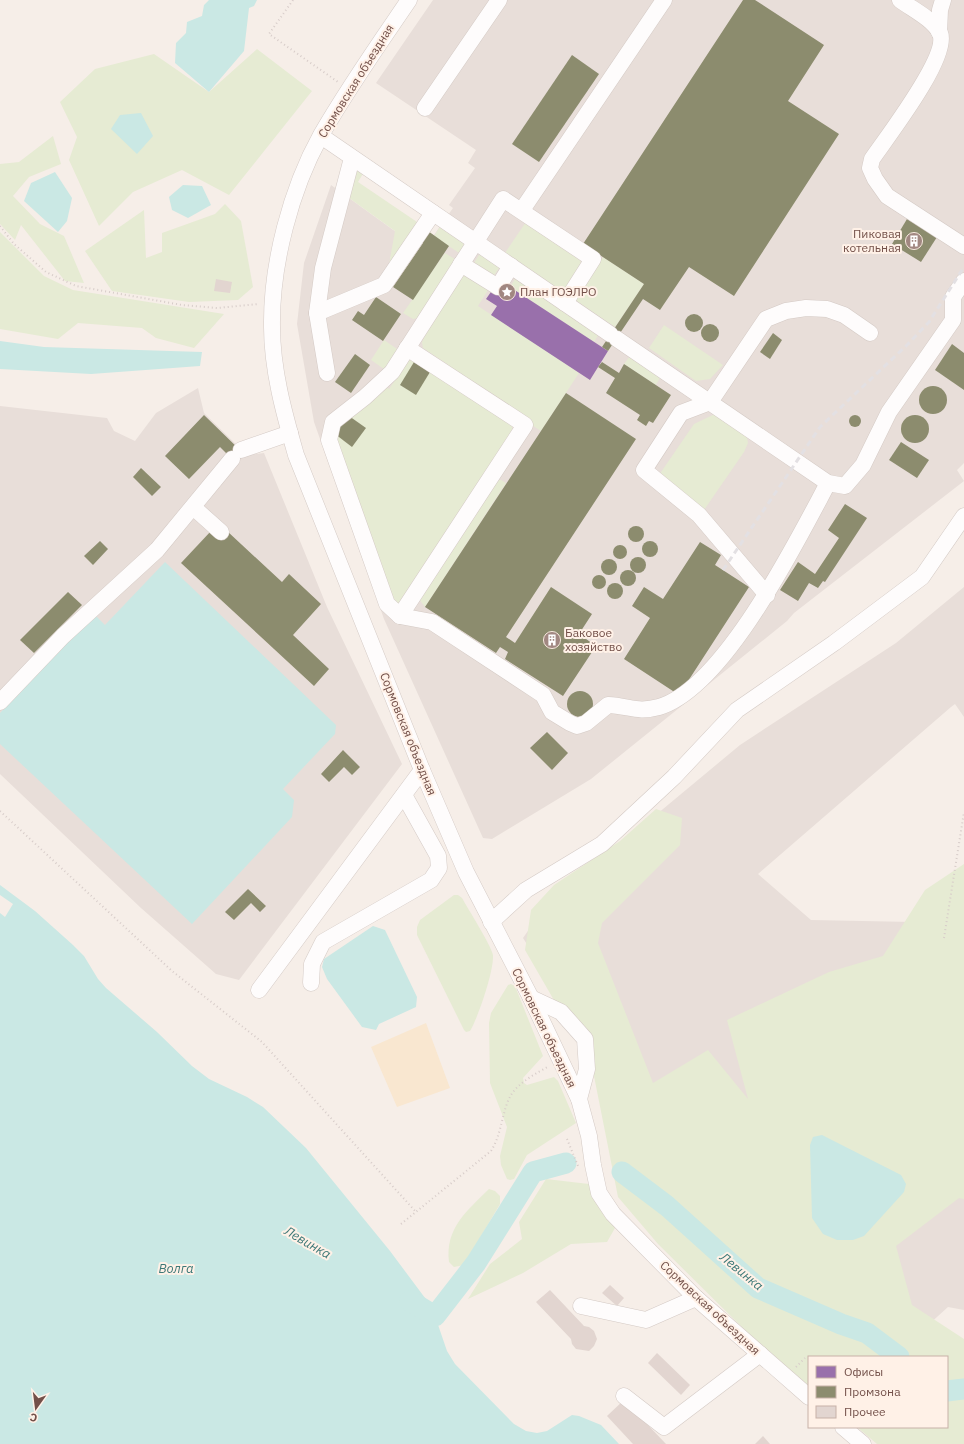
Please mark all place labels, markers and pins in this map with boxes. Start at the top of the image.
place label: Пиковая котельная [843,226,901,255]
building icon: Пиковая котельная [904,231,924,251]
place icon: План ГОЭЛРО [497,282,517,302]
place label: План ГОЭЛРО [520,284,597,299]
place label: Баковое хозяйство [565,625,622,654]
building icon: Баковое хозяйство [542,630,562,650]

